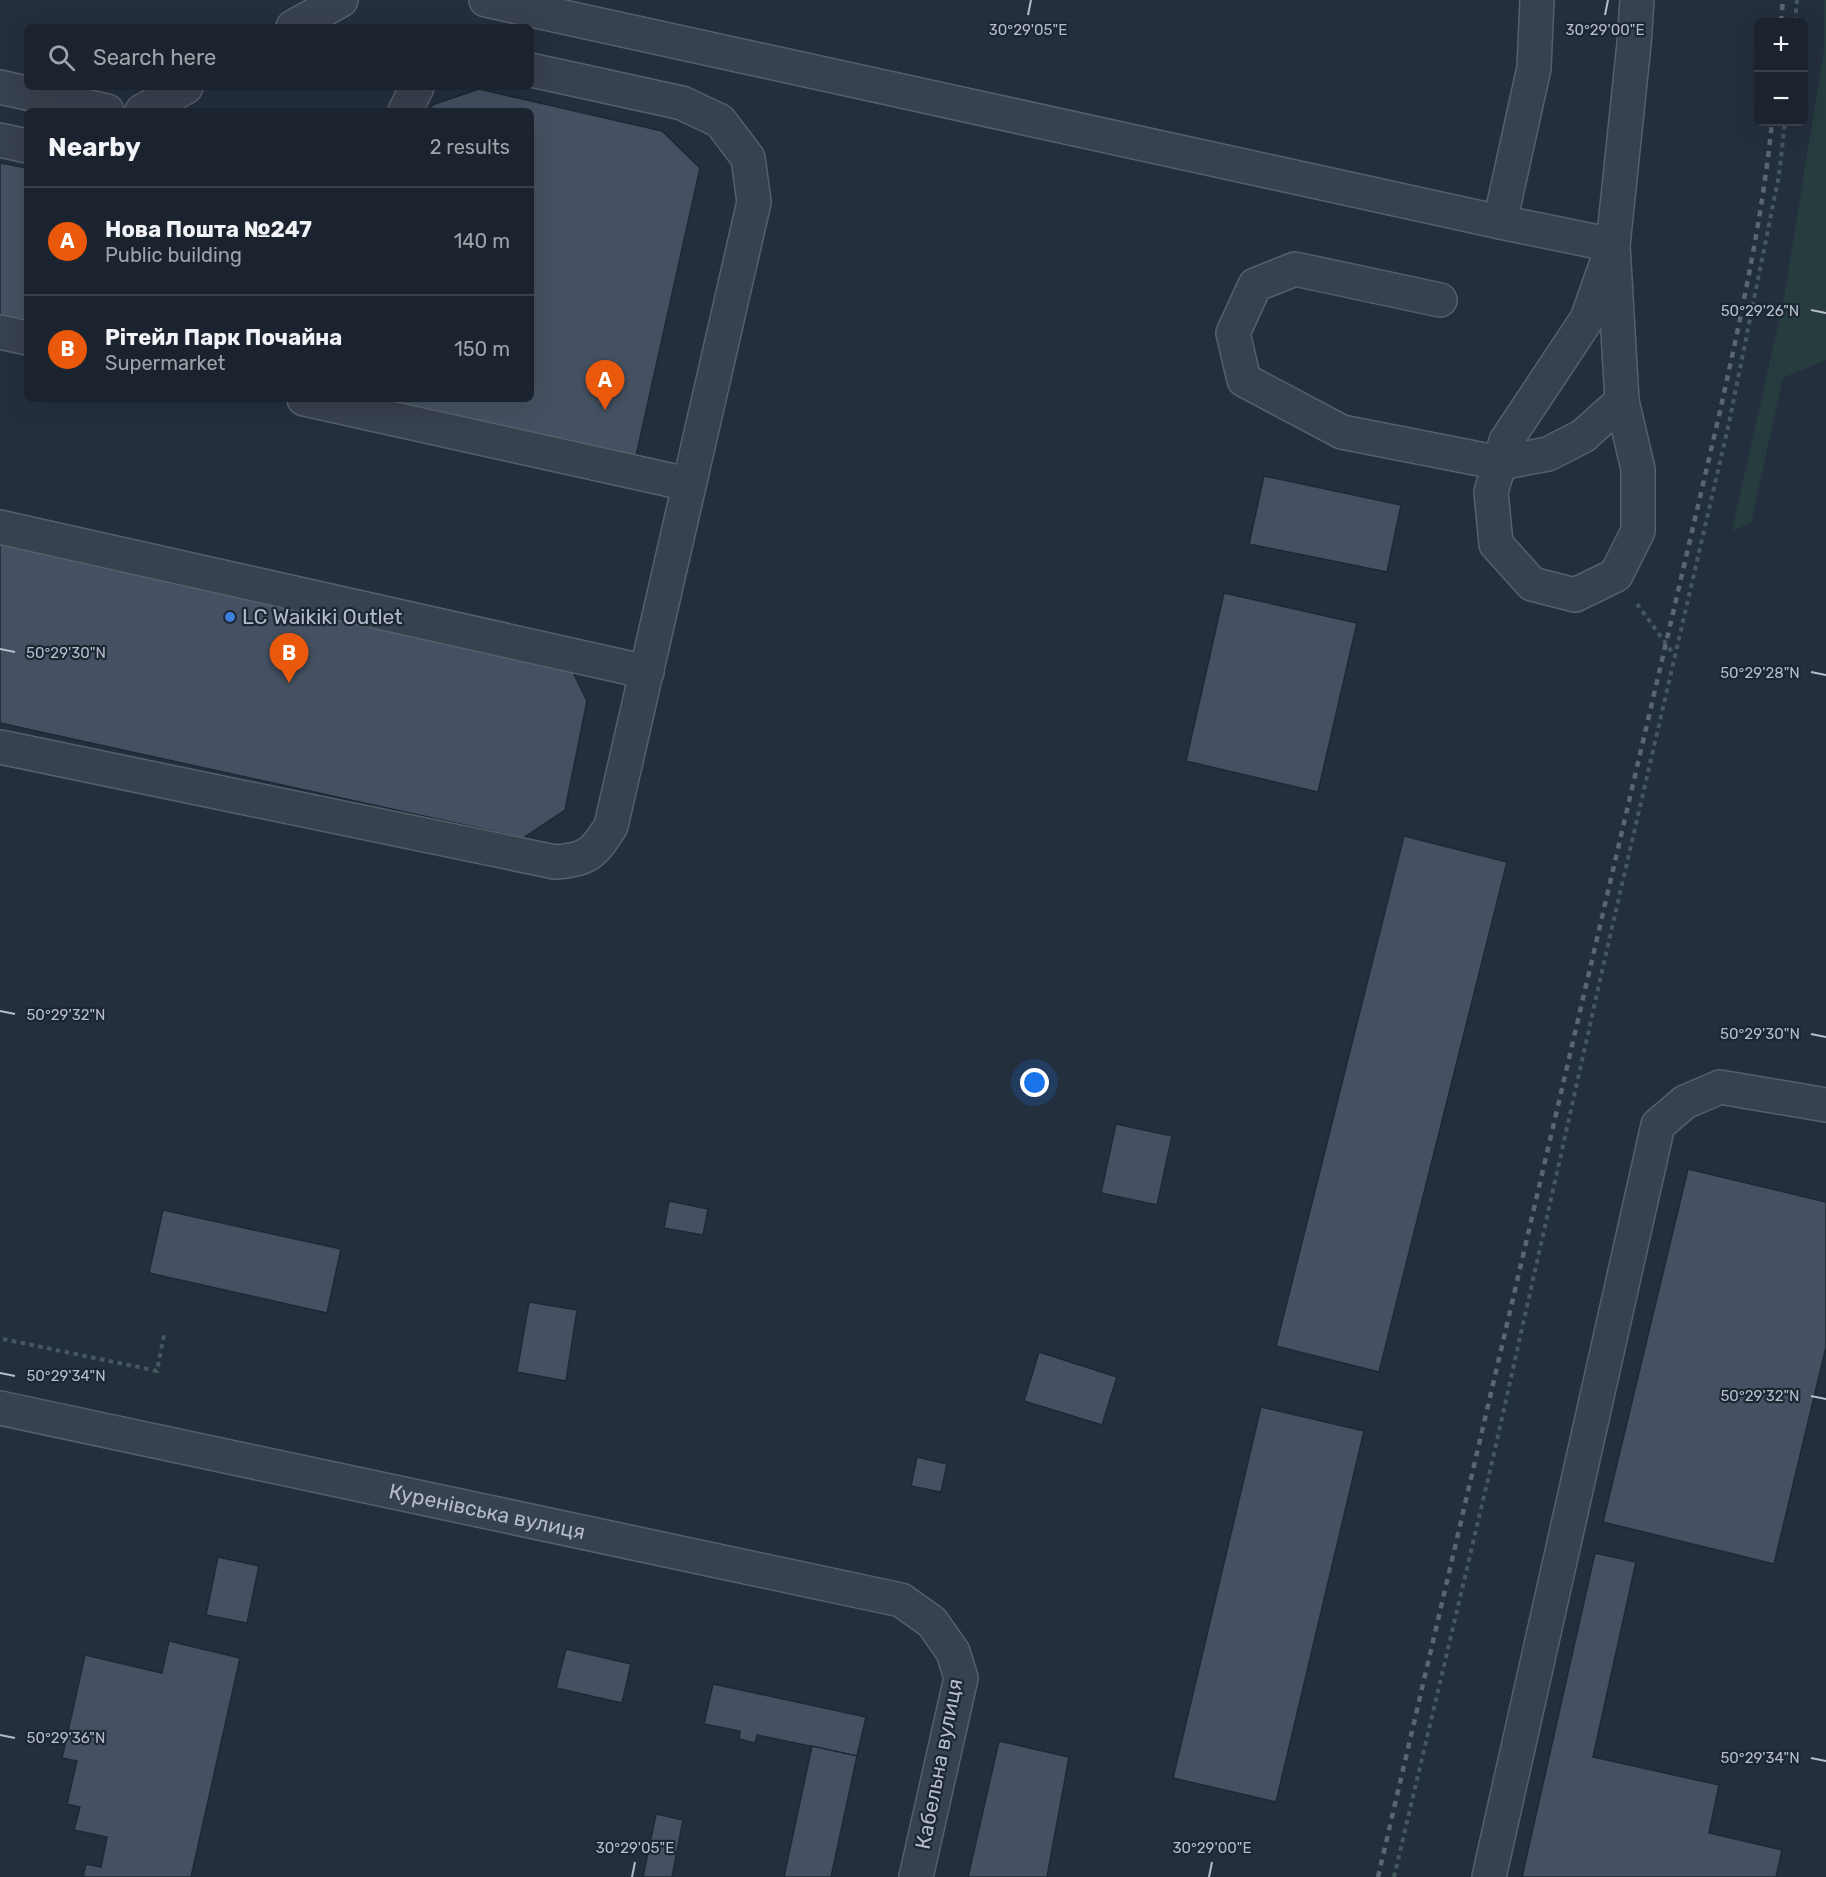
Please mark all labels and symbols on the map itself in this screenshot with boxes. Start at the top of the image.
text: 30°29'05"E [989,21,1067,39]
text: 30°29'00"E [1565,21,1645,39]
text: 50°29'26"N [1721,302,1799,320]
pin: A [586,360,624,410]
place label: LC Waikiki Outlet [242,604,403,629]
marker: LC Waikiki Outlet [223,610,237,624]
pin: B [270,634,308,683]
text: 50°29'30"N [26,644,106,662]
text: 50°29'28"N [1720,664,1800,682]
text: 50°29'32"N [26,1006,106,1024]
text: 50°29'30"N [1720,1025,1800,1043]
your location [1020,1068,1049,1097]
text: 50°29'34"N [26,1367,106,1385]
text: 50°29'32"N [1720,1387,1800,1405]
street label: Куренівська вулиця [387,1478,588,1544]
street label: Кабельна вулиця [910,1677,967,1851]
text: 50°29'36"N [27,1729,105,1747]
text: 50°29'34"N [1720,1749,1800,1767]
text: 30°29'05"E [596,1839,674,1857]
text: 30°29'00"E [1172,1839,1252,1857]

